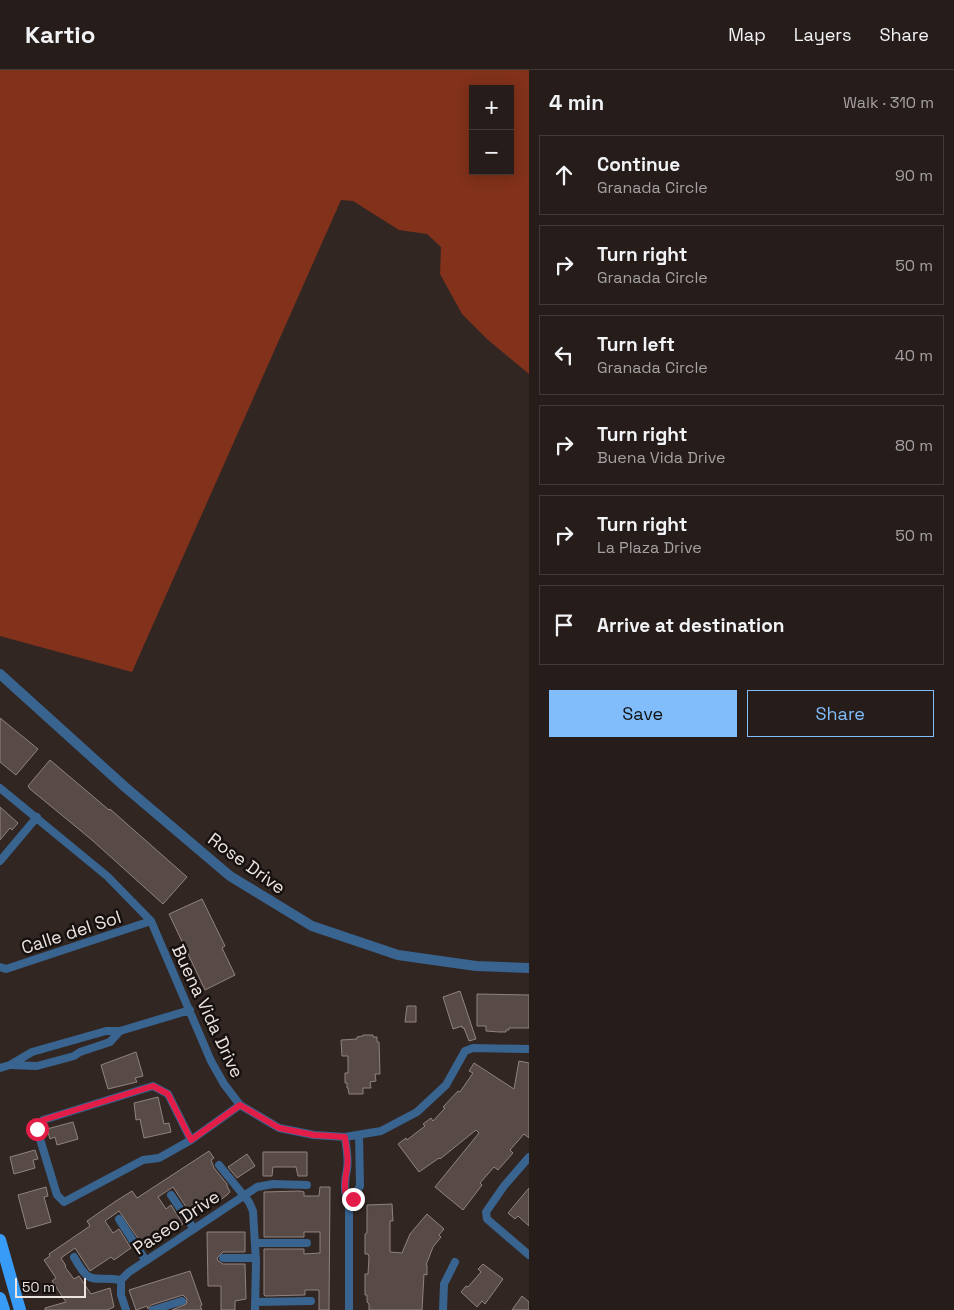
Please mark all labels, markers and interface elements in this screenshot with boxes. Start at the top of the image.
text: Kartio [25,19,95,50]
text: Map [728,23,766,46]
text: Layers [794,23,851,46]
text: Share [879,23,929,46]
map controls [469,85,514,175]
button: + [469,85,514,130]
text: 4 min [549,89,604,116]
text: Walk · 310 m [843,92,934,113]
button: − [469,130,514,175]
text: Continue [597,152,680,177]
icon: ahead [550,161,578,189]
text: 90 m [895,165,933,186]
text: Granada Circle [597,177,708,198]
text: Turn right [597,242,687,267]
icon: right [550,251,578,279]
text: 50 m [895,255,933,276]
text: Granada Circle [597,267,708,288]
text: Turn left [597,332,675,357]
icon: left [550,341,578,369]
text: 40 m [895,345,933,366]
text: Granada Circle [597,357,708,378]
text: Turn right [597,422,687,447]
icon: right [550,431,578,459]
text: 80 m [895,435,933,456]
text: Buena Vida Drive [597,447,726,468]
text: Turn right [597,512,687,537]
icon: right [550,521,578,549]
text: 50 m [895,525,933,546]
text: La Plaza Drive [597,537,702,558]
icon: arrive [550,611,578,639]
text: Arrive at destination [597,613,785,638]
button: Save [549,690,737,737]
button: Share [747,690,934,737]
street label: Rose Drive [204,827,290,899]
street label: Calle del Sol [18,905,124,959]
street label: Buena Vida Drive [167,941,249,1081]
route start [26,1118,49,1141]
street label: Paseo Drive [128,1185,224,1259]
route end [342,1188,365,1211]
scale bar [15,1275,86,1298]
text: 50 m [22,1278,55,1296]

